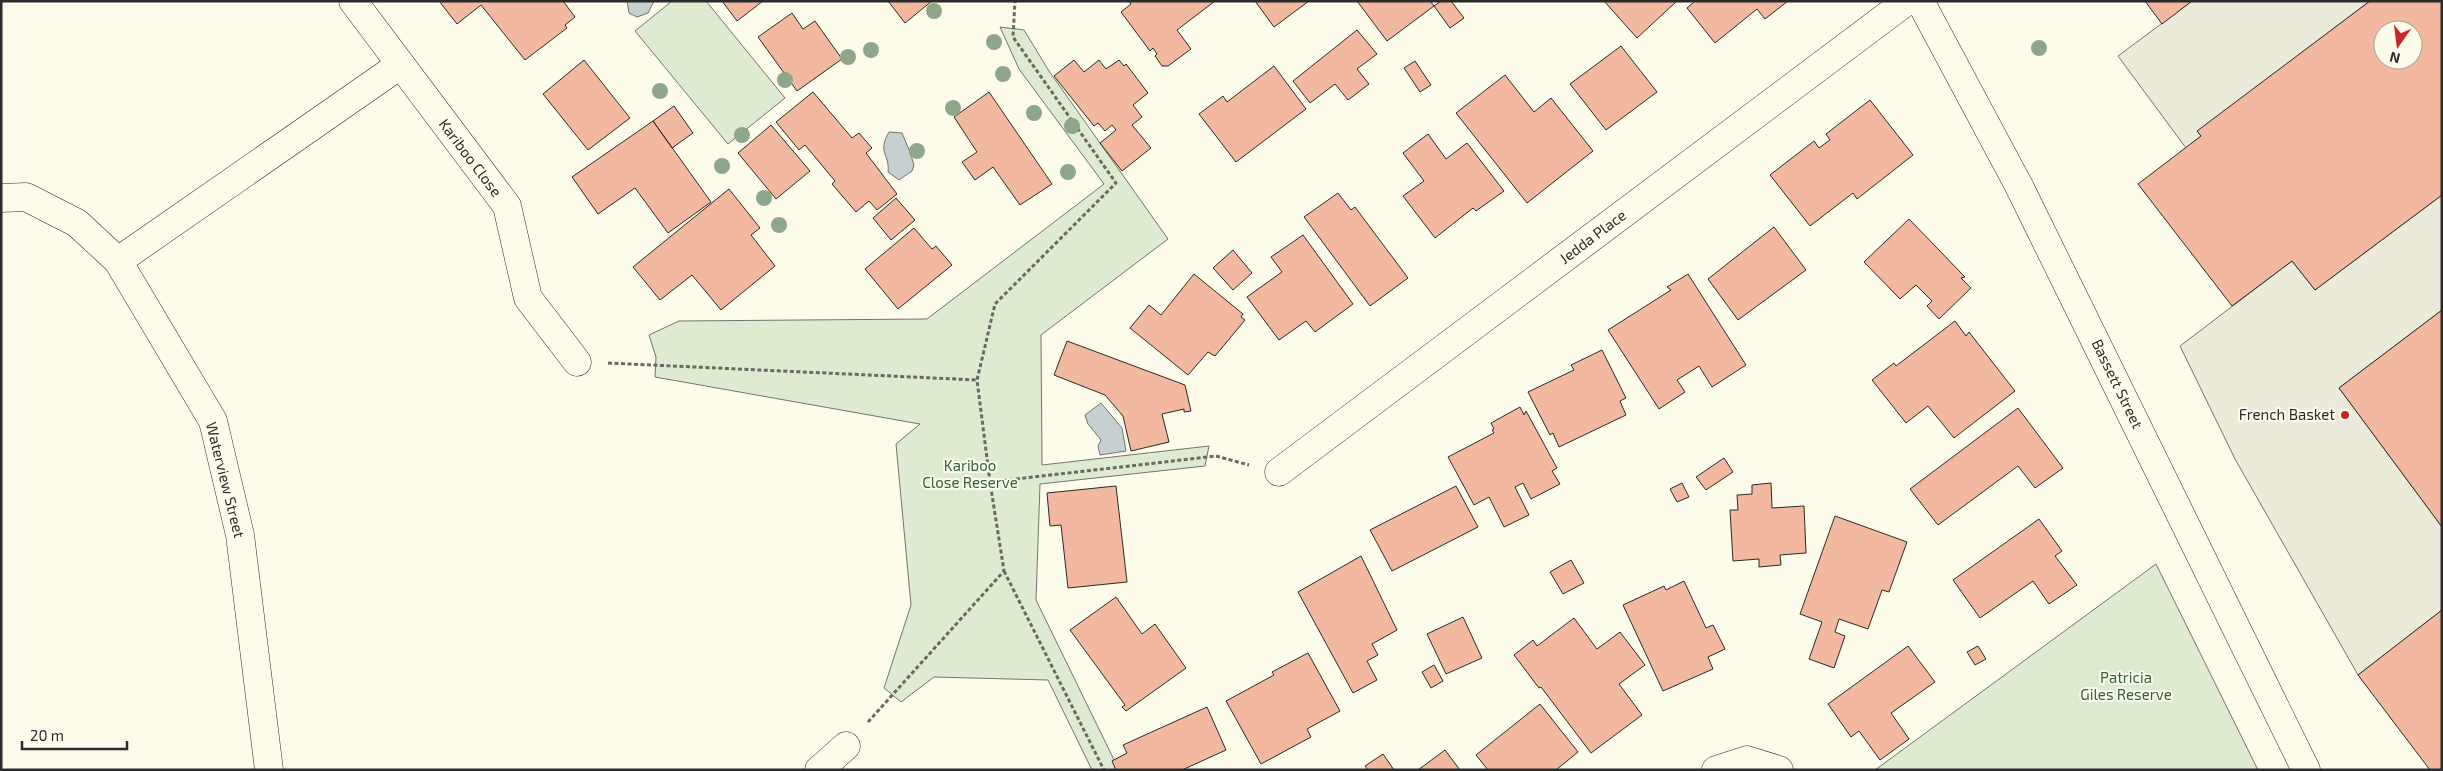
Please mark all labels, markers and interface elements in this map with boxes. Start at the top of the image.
north arrow [2373,20,2423,70]
text: N [2388,49,2402,68]
street label: Kariboo Close [436,115,506,200]
street label: Jedda Place [1556,205,1629,267]
street label: Bassett Street [2088,336,2147,431]
place label: French Basket [2239,405,2335,423]
marker: French Basket [2339,409,2351,421]
street label: Waterview Street [203,420,249,540]
park label: Kariboo Close Reserve [922,456,1018,491]
park label: Patricia Giles Reserve [2080,668,2172,703]
scale bar [22,718,128,750]
text: 20 m [30,726,64,744]

